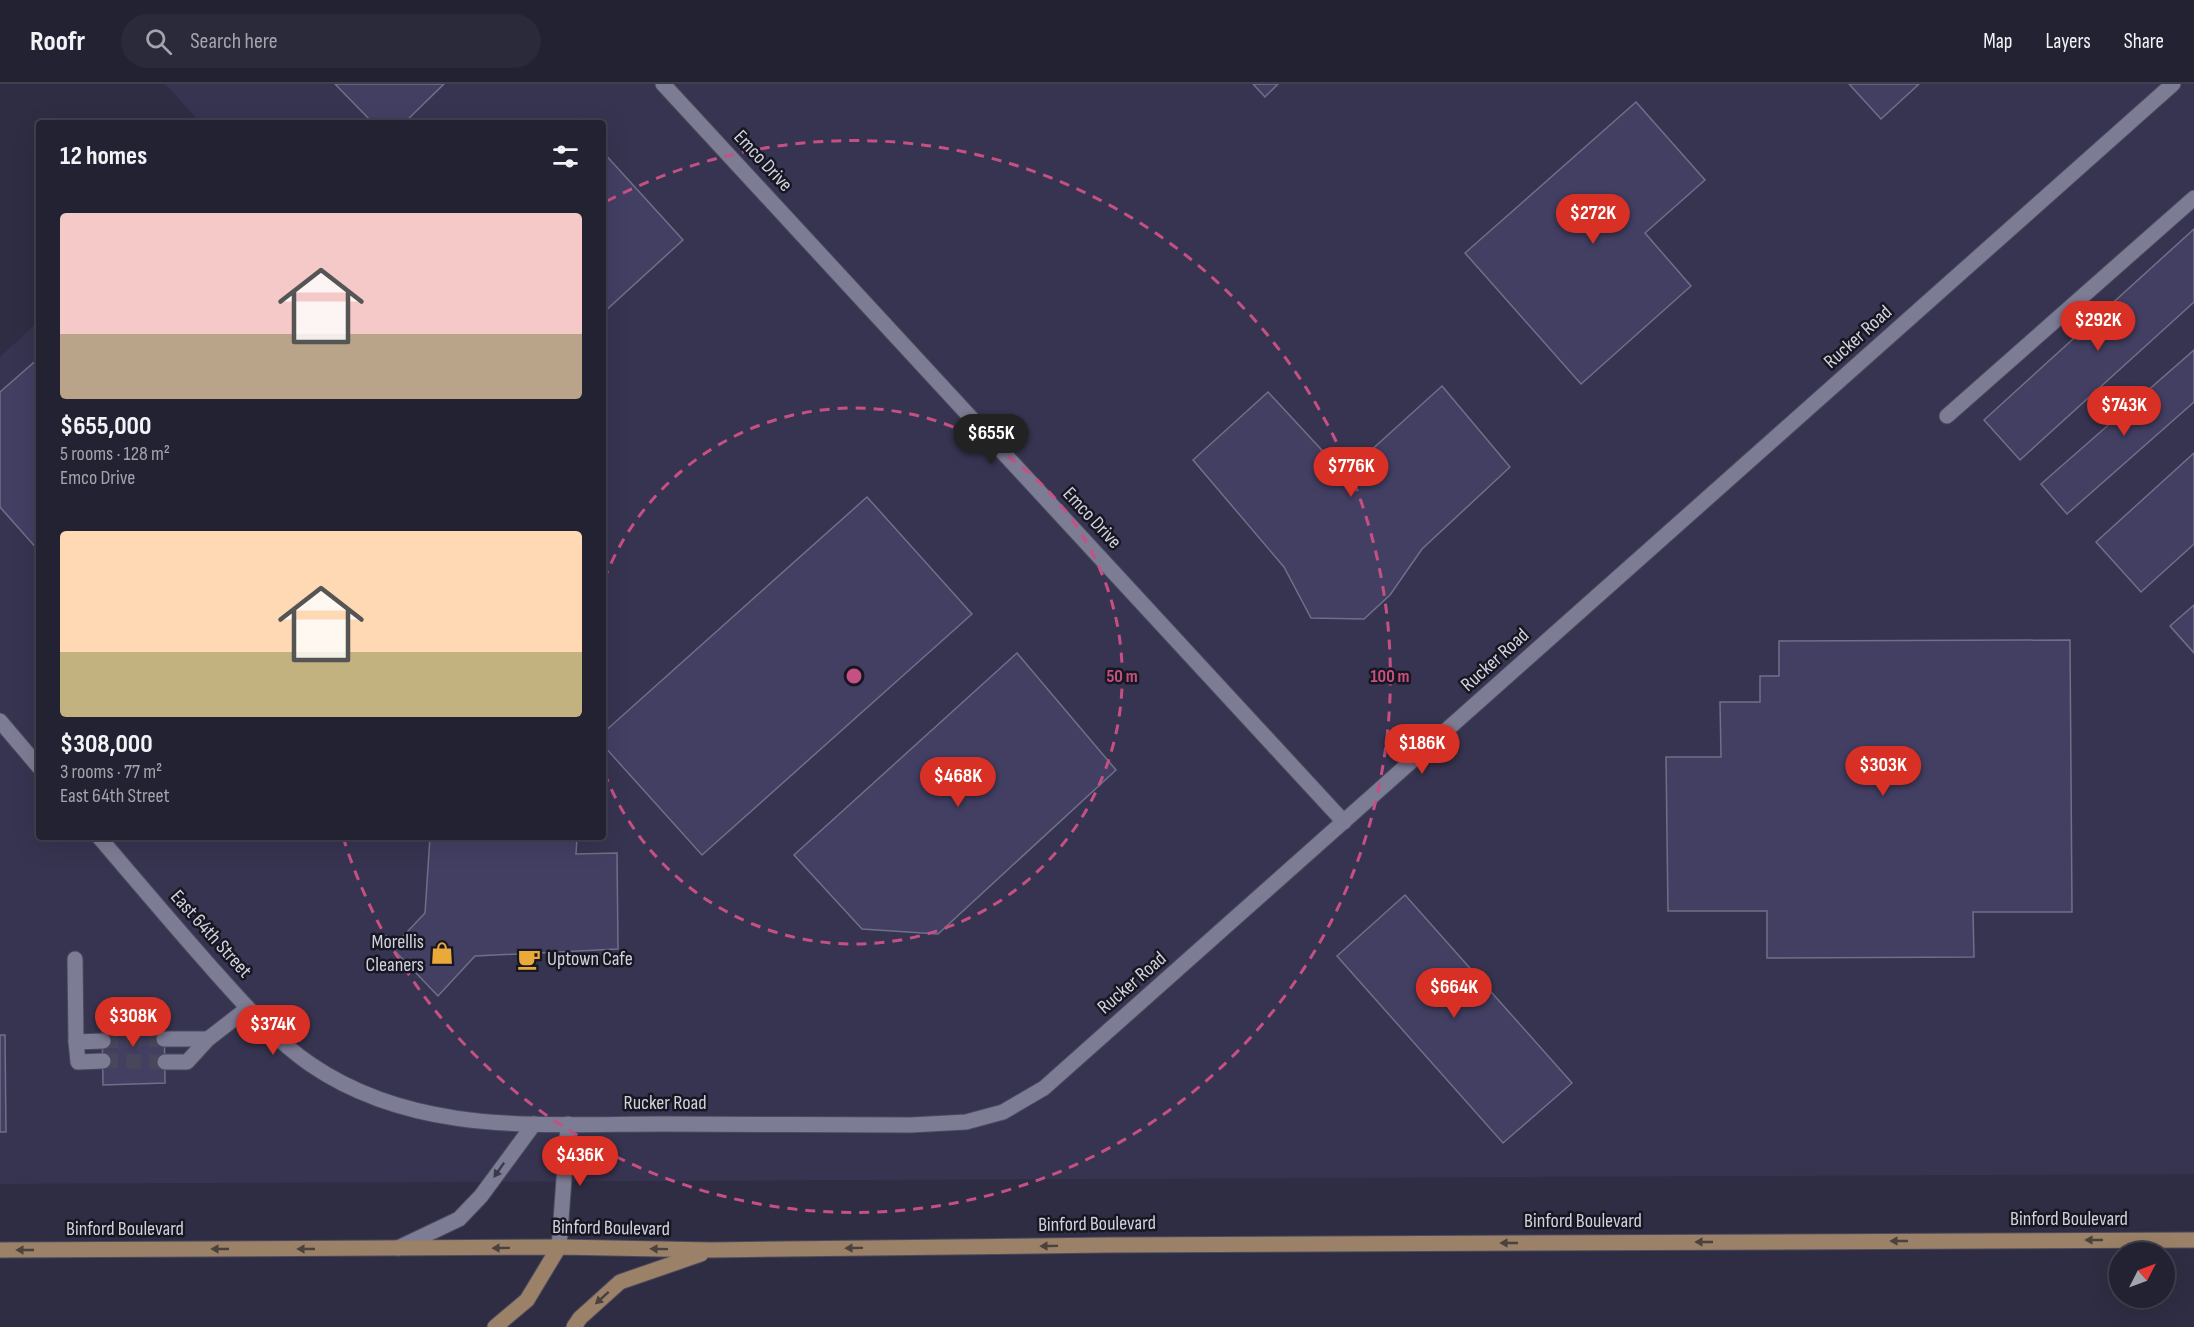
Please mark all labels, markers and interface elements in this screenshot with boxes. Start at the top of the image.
search box [121,14,541,68]
text: Roofr [30,25,85,58]
icon: search [142,25,175,58]
text: Search here [190,28,278,55]
text: Map [1983,29,2012,54]
text: Layers [2045,29,2091,54]
text: Share [2124,29,2164,54]
street label: Emco Drive [729,125,797,197]
icon: filters [549,140,582,173]
text: 12 homes [60,141,147,172]
pin: $272K [1551,194,1635,245]
text: $272K [1570,201,1616,225]
icon: home [267,252,375,360]
street label: Rucker Road [1819,300,1897,374]
pin: $292K [2056,301,2140,352]
text: $292K [2074,308,2122,332]
pin: $743K [2082,386,2166,437]
text: $743K [2101,393,2147,417]
text: $655,000 [60,411,151,442]
pin: $655K [949,414,1033,465]
text: $655K [967,421,1015,445]
text: 5 rooms · 128 m² [60,442,170,466]
pin: $776K [1309,447,1393,498]
text: $776K [1327,454,1375,478]
text: Emco Drive [60,466,135,490]
street label: Emco Drive [1058,482,1126,554]
icon: home [267,570,375,678]
street label: Rucker Road [1456,623,1534,697]
centre of rings [844,666,864,686]
text: 50 m [1106,666,1138,687]
text: 100 m [1371,666,1410,687]
pin: $186K [1380,724,1464,775]
text: $308,000 [60,729,153,760]
text: $186K [1399,731,1445,755]
pin: $303K [1841,746,1925,797]
text: $303K [1859,753,1907,777]
pin: $468K [916,757,1000,808]
text: 3 rooms · 77 m² [60,760,162,784]
text: $468K [934,764,982,788]
text: East 64th Street [60,784,170,808]
street label: East 64th Street [165,885,257,983]
place label: Morellis Cleaners [366,930,424,977]
shop icon: Morellis Cleaners [429,940,455,966]
cafe icon: Uptown Cafe [516,946,542,972]
place label: Uptown Cafe [547,947,633,971]
street label: Rucker Road [1093,947,1171,1019]
pin: $664K [1412,968,1496,1019]
text: $664K [1430,975,1478,999]
pin: $308K [91,997,175,1048]
text: $308K [109,1004,157,1028]
pin: $374K [231,1005,315,1056]
text: $374K [250,1012,296,1036]
street label: Rucker Road [623,1091,707,1115]
pin: $436K [538,1136,622,1187]
text: $436K [556,1143,604,1167]
one-way arrow [493,1162,505,1178]
street label: Binford Boulevard [2010,1207,2128,1231]
street label: Binford Boulevard [1524,1209,1642,1233]
street label: Binford Boulevard [1038,1211,1156,1237]
street label: Binford Boulevard [552,1215,670,1241]
street label: Binford Boulevard [66,1217,184,1241]
one-way arrow [2084,1235,2103,1245]
one-way arrow [1889,1236,1908,1246]
one-way arrow [1694,1237,1713,1247]
one-way arrow [1499,1238,1518,1248]
one-way arrow [1039,1241,1058,1250]
north arrow [2109,1242,2175,1308]
map controls [2109,1242,2175,1308]
one-way arrow [491,1243,510,1253]
one-way arrow [844,1243,863,1253]
one-way arrow [296,1244,315,1254]
one-way arrow [649,1244,668,1254]
one-way arrow [16,1245,35,1255]
one-way arrow [211,1245,230,1254]
one-way arrow [595,1291,610,1304]

